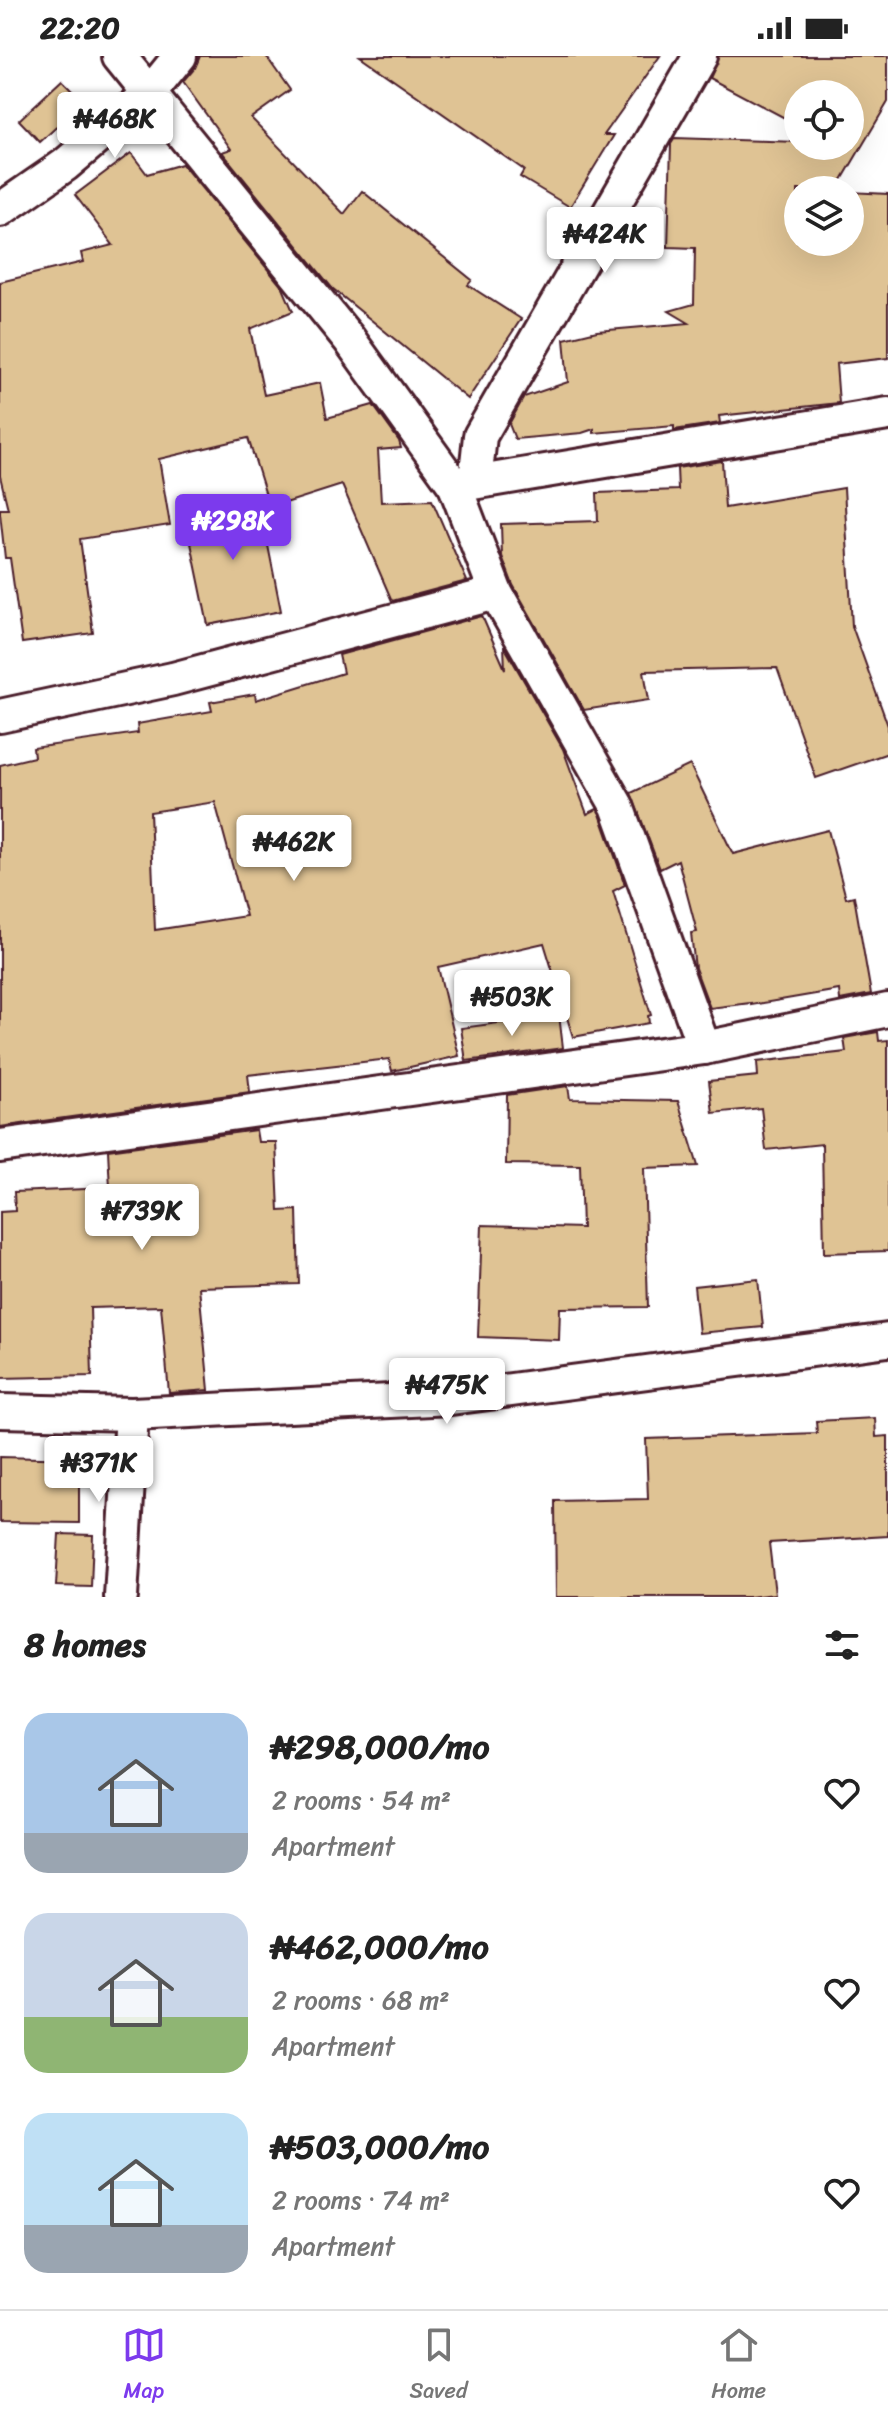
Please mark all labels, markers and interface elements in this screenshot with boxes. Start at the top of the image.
text: 22:20 [40,1,120,55]
map controls [784,80,864,256]
button: locate [784,80,864,160]
pin: ₦468K [59,92,171,160]
text: ₦468K [75,95,155,141]
button: layers [784,176,864,256]
pin: ₦424K [549,207,661,275]
text: ₦424K [565,210,645,256]
pin: ₦298K [177,494,289,562]
text: ₦298K [193,497,273,543]
pin: ₦462K [238,815,350,883]
text: ₦462K [254,818,334,864]
pin: ₦503K [456,970,568,1038]
text: ₦503K [472,973,552,1019]
pin: ₦739K [86,1184,198,1252]
text: ₦739K [103,1187,181,1233]
pin: ₦475K [391,1358,503,1426]
text: ₦475K [407,1361,487,1407]
pin: ₦371K [43,1436,155,1504]
text: ₦371K [62,1439,136,1485]
text: 8 homes [24,1615,146,1675]
icon: filters [820,1623,864,1667]
text: ₦298,000/mo [272,1717,489,1777]
icon: home [88,1745,184,1841]
icon: heart [820,1771,864,1815]
text: 2 rooms · 54 m² [272,1777,451,1823]
text: Apartment [272,1823,395,1869]
text: ₦462,000/mo [272,1917,489,1977]
icon: home [88,1945,184,2041]
icon: heart [820,1971,864,2015]
text: 2 rooms · 68 m² [272,1977,449,2023]
text: Apartment [272,2023,395,2069]
text: ₦503,000/mo [272,2117,489,2177]
icon: home [88,2145,184,2241]
icon: heart [820,2171,864,2215]
text: 2 rooms · 74 m² [272,2177,450,2223]
text: Apartment [272,2223,395,2269]
tab: Map [122,2323,166,2410]
tab: Saved [410,2323,468,2410]
tab: Home [711,2323,766,2410]

